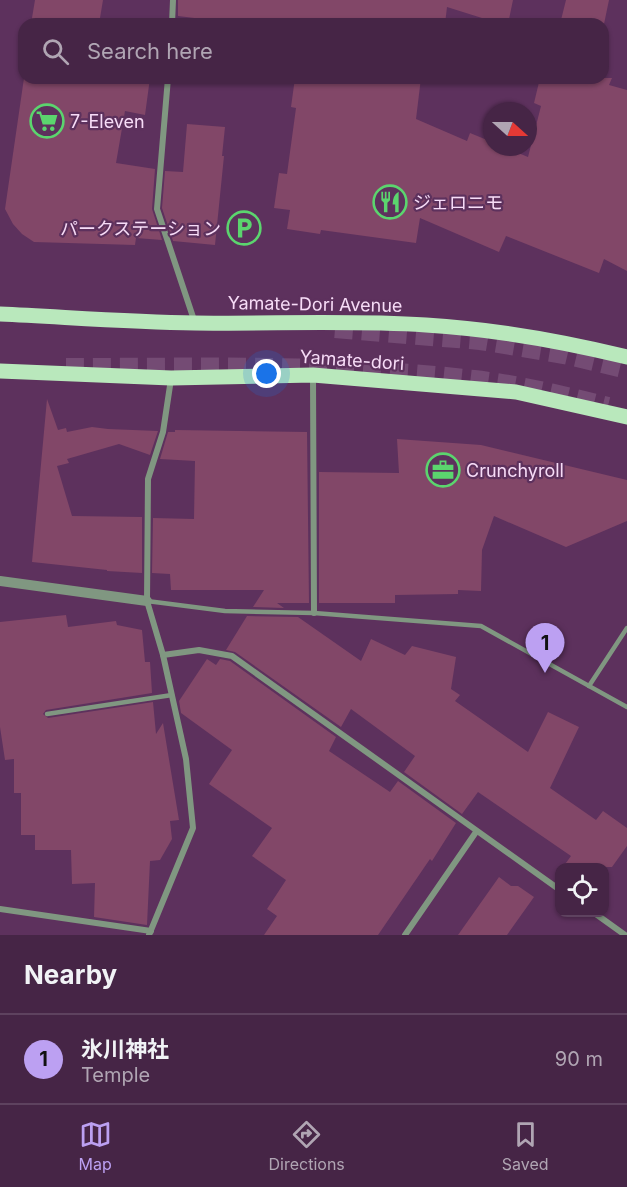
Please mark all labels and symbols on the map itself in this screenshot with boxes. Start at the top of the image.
north arrow [483,102,537,156]
supermarket icon: 7-Eleven [29,103,65,139]
place label: 7-Eleven [70,111,145,132]
restaurant icon: ジェロニモ [372,184,408,220]
place label: ジェロニモ [413,192,503,213]
parking icon: パークステーション [226,210,262,246]
place label: パークステーション [60,218,221,239]
street label: Yamate-Dori Avenue [227,292,403,316]
street label: Yamate-dori [299,346,405,374]
your location [252,359,281,388]
office icon: Crunchyroll [425,452,461,488]
place label: Crunchyroll [466,460,564,481]
pin: 1 [526,624,564,673]

